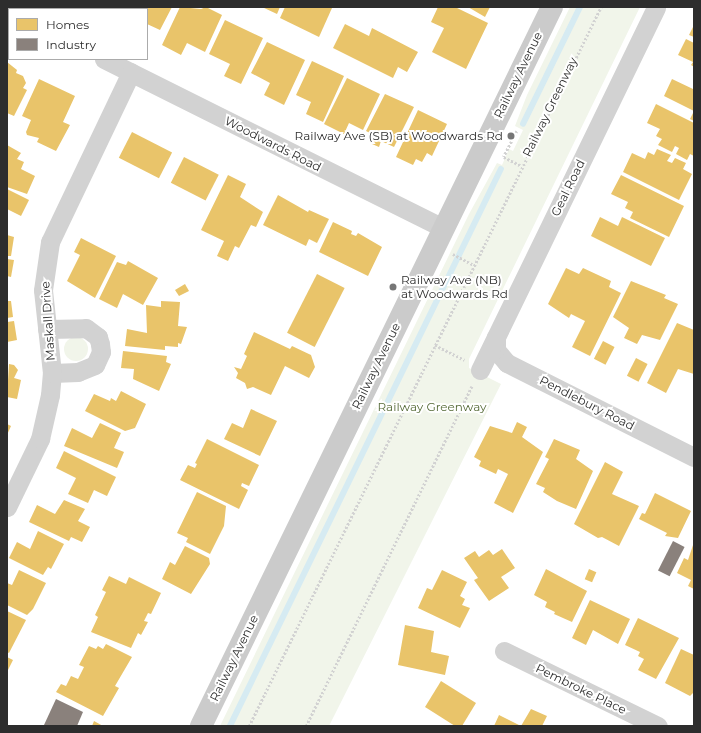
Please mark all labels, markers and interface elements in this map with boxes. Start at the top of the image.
legend [8,8,148,60]
text: Homes [46,17,89,32]
street label: Railway Avenue [491,29,545,121]
text: Industry [46,37,96,52]
street label: Railway Greenway [520,55,580,159]
street label: Woodwards Road [222,113,324,175]
place label: Railway Ave (SB) at Woodwards Rd [295,129,503,143]
marker: Railway Ave (SB) at Woodwards Rd [506,131,516,141]
street label: Geal Road [548,157,588,219]
place label: Railway Ave (NB) at Woodwards Rd [401,273,508,301]
street label: Maskall Drive [38,281,58,361]
marker: Railway Ave (NB) at Woodwards Rd [388,282,398,292]
street label: Railway Avenue [349,320,403,412]
street label: Pendlebury Road [537,373,637,433]
park label: Railway Greenway [377,400,487,414]
street label: Railway Avenue [207,612,261,704]
street label: Pembroke Place [533,661,629,717]

